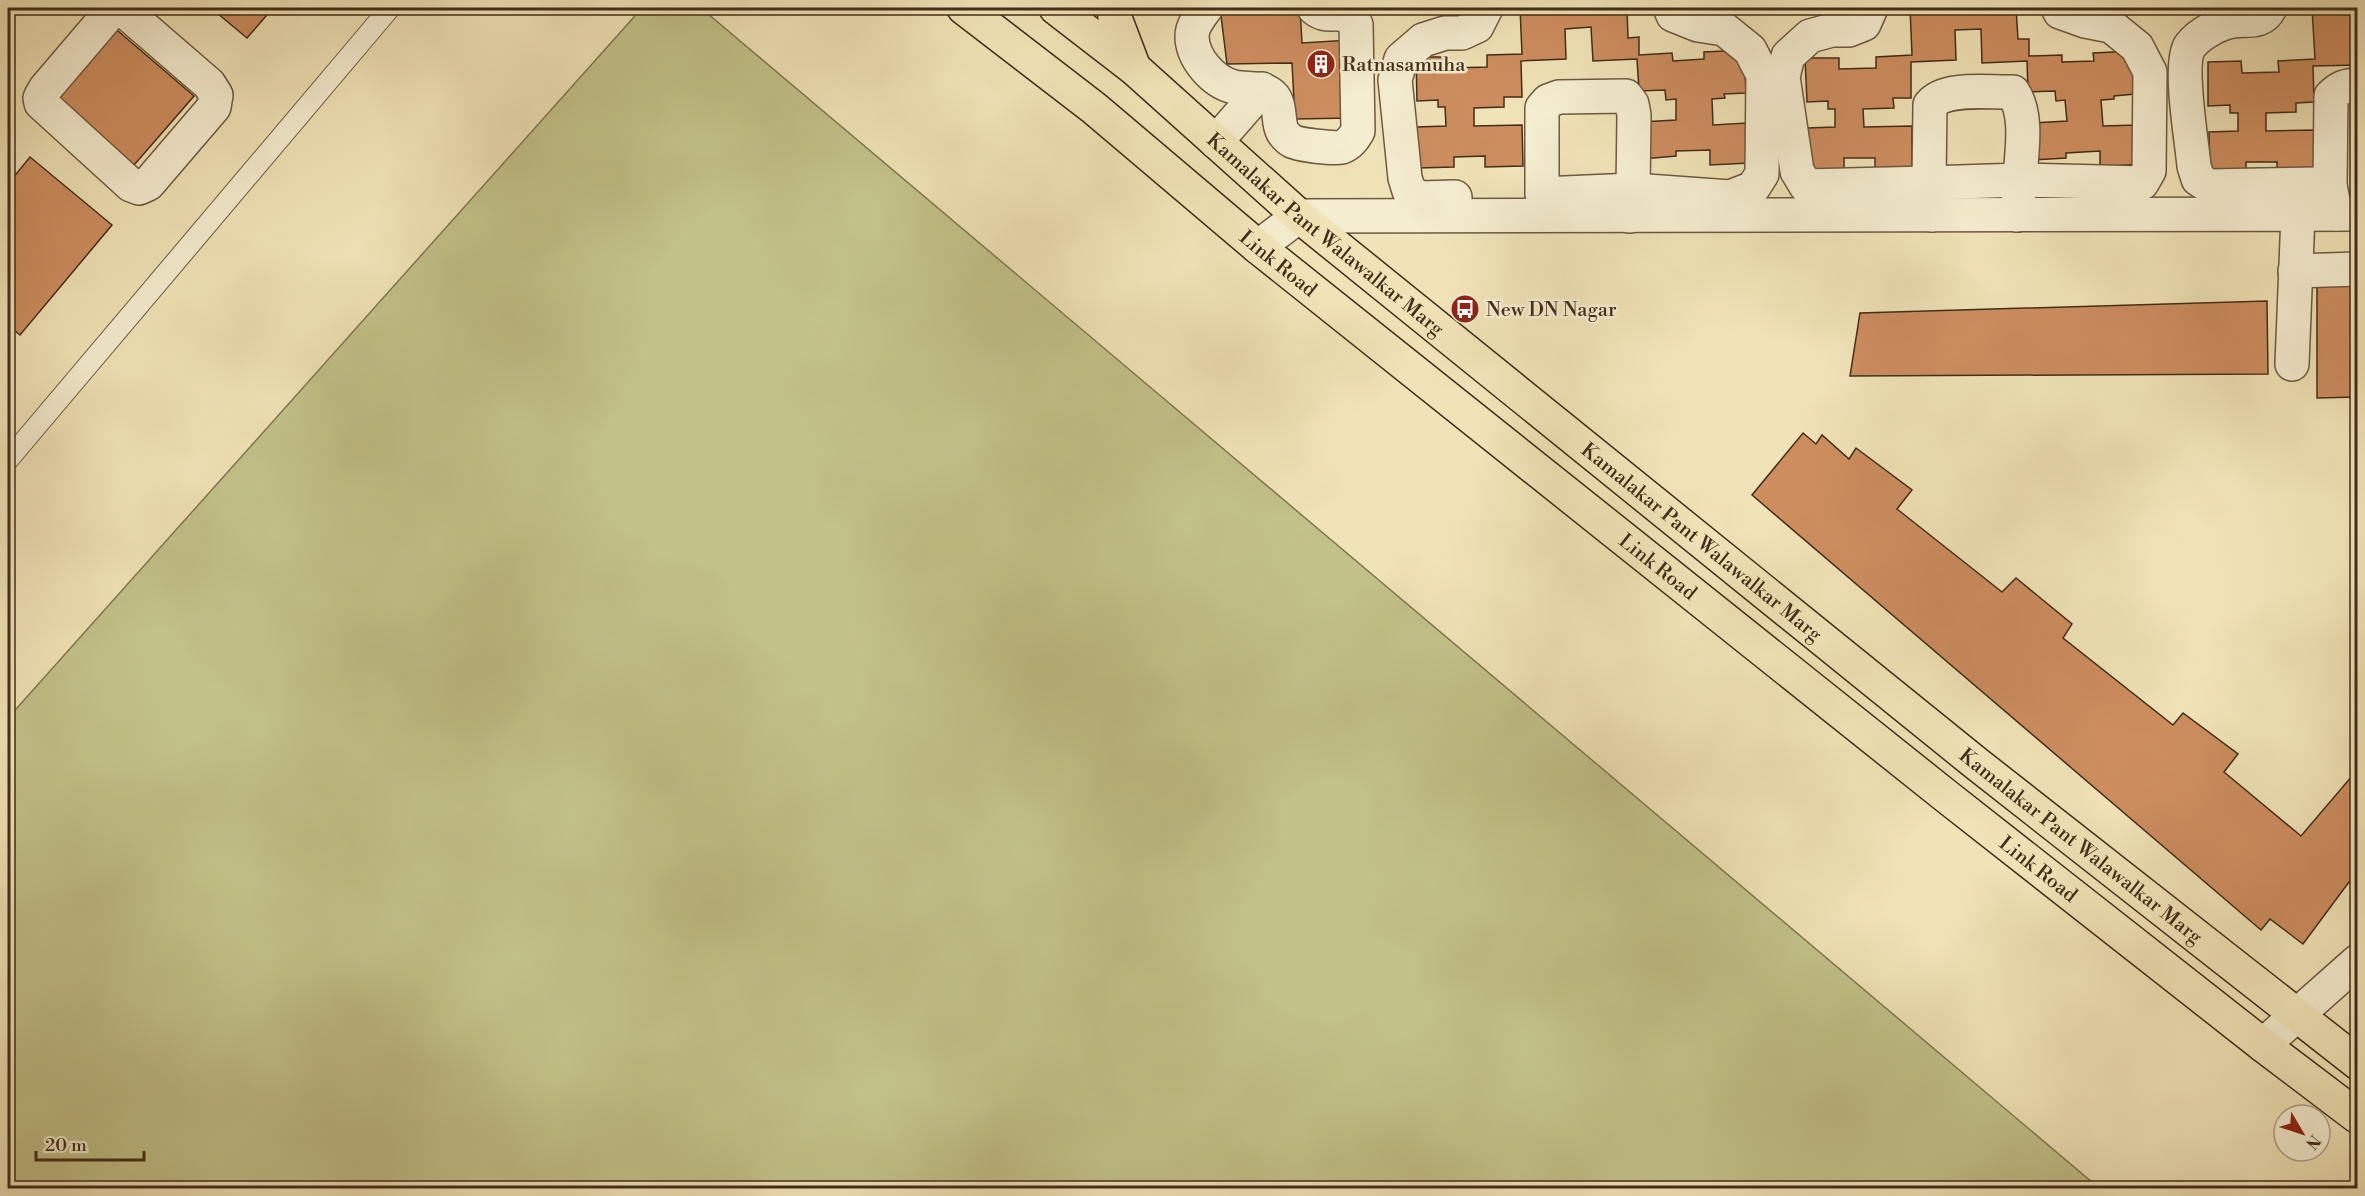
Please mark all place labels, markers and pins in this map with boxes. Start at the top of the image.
building icon: Ratnasamuha [1305,48,1337,80]
place label: Ratnasamuha [1342,53,1466,78]
bus stop icon: New DN Nagar [1449,293,1481,325]
place label: New DN Nagar [1486,298,1617,323]

